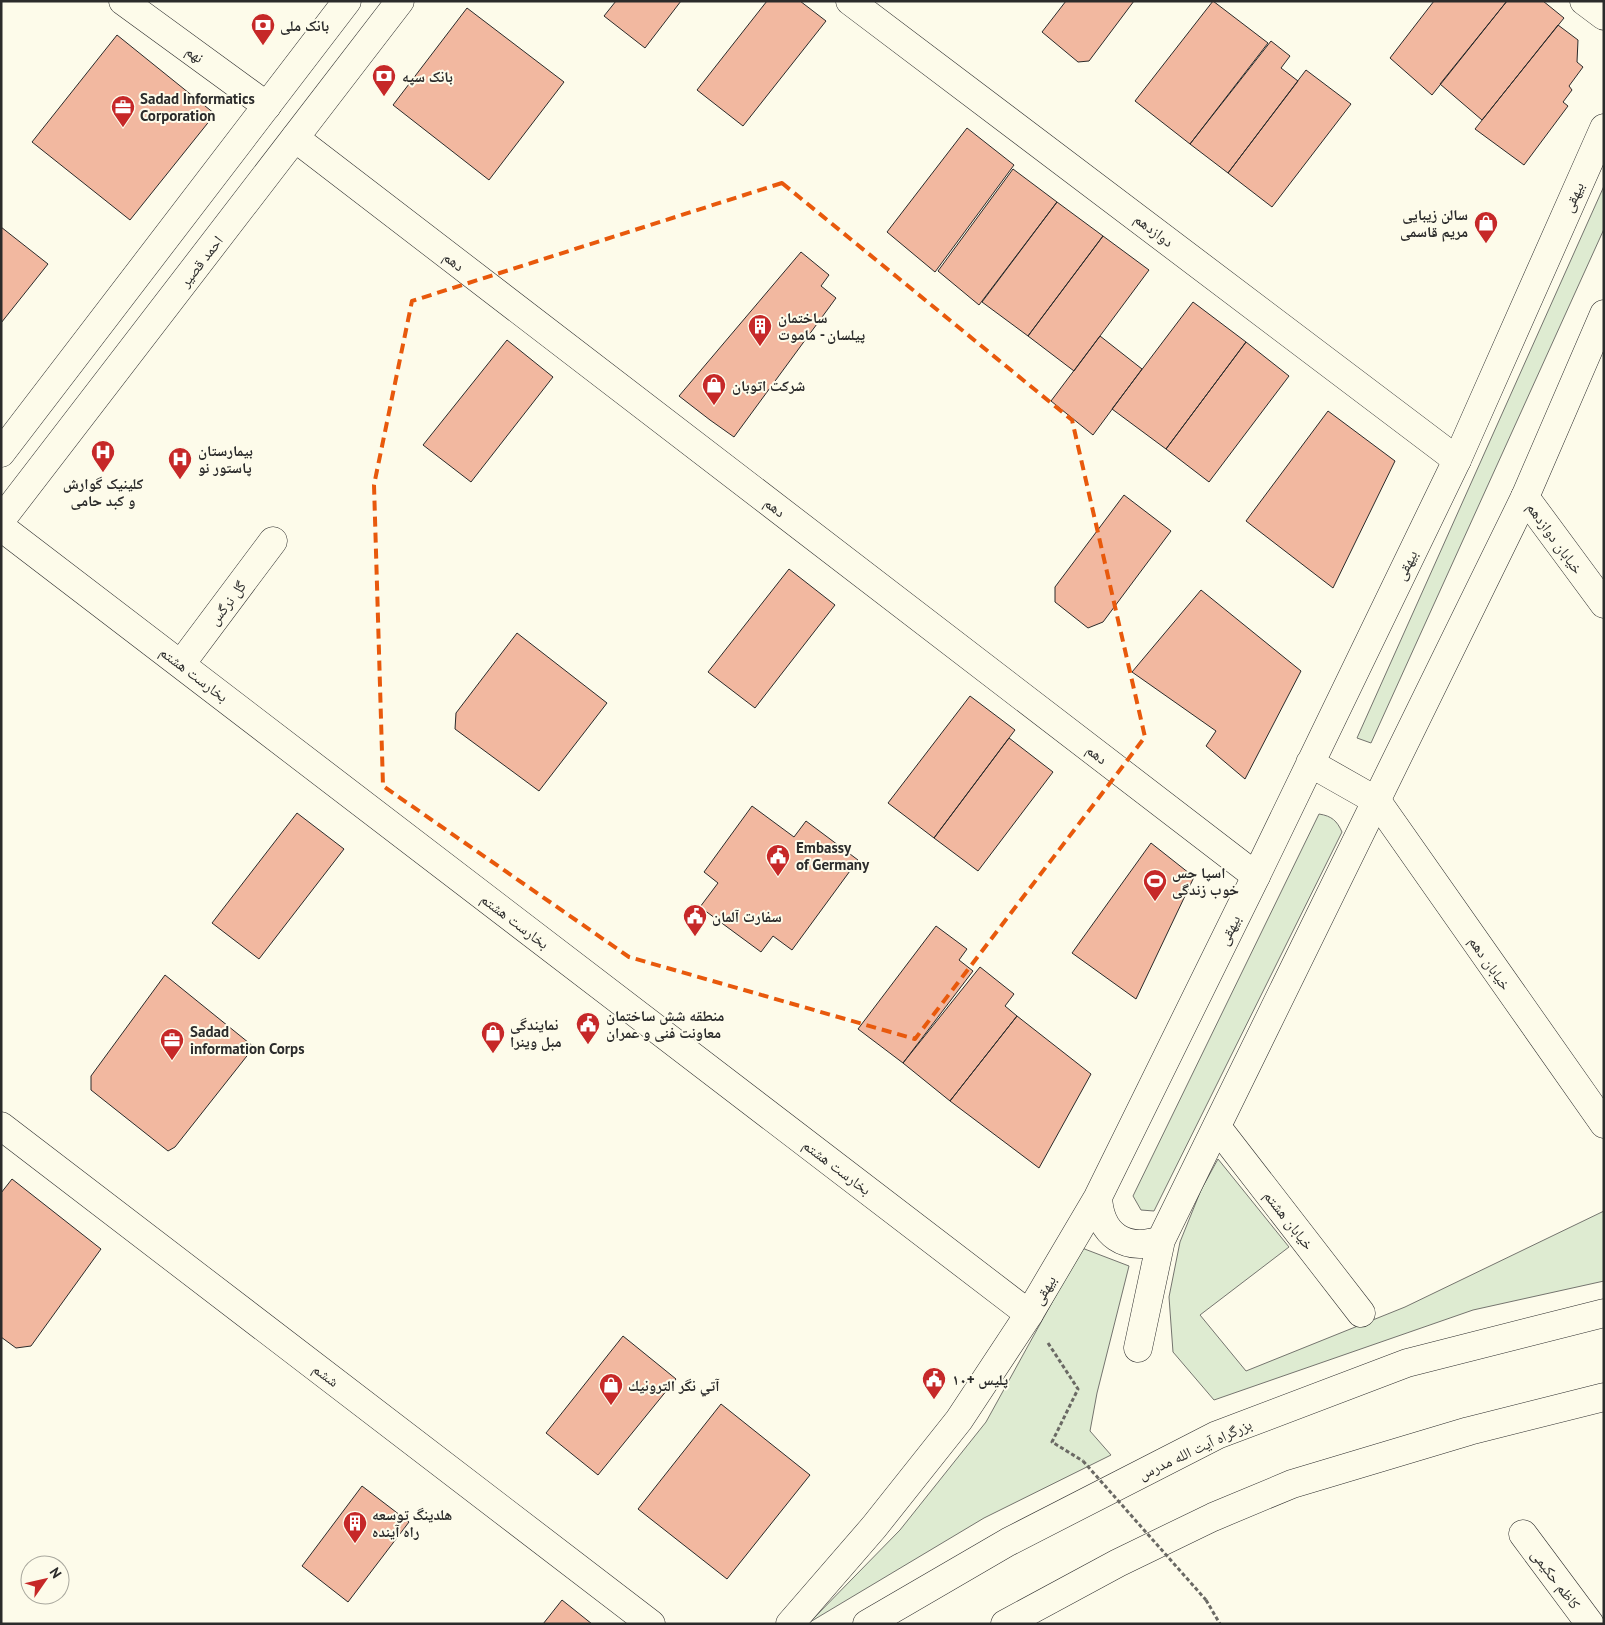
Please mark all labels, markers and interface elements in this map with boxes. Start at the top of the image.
bank icon: بانک ملی [250,12,276,46]
place label: بانک ملی [280,16,329,35]
street label: نهم [182,41,208,68]
bank icon: بانک سپه [371,63,397,97]
place label: بانک سپه [402,67,453,86]
place label: Sadad Informatics Corporation [140,89,255,125]
office icon: Sadad Informatics Corporation [110,94,136,128]
street label: بیهقی [1558,179,1589,216]
place label: سالن زیبایی مریم قاسمی [1400,205,1468,242]
street label: دوازدهم [1130,209,1177,252]
shop icon: سالن زیبایی مریم قاسمی [1473,210,1499,244]
street label: احمد قصیر [174,232,227,291]
street label: دهم [439,247,468,276]
place label: ساختمان پیلسان - ماموت [778,308,865,344]
building icon: ساختمان پیلسان - ماموت [747,313,773,347]
shop icon: شرکت اتوبان [701,372,727,406]
place label: شرکت اتوبان [732,376,805,395]
hospital icon: کلینیک گوارش و کبد حامی [90,439,116,473]
place label: بیمارستان پاستور نو [198,441,253,477]
hospital icon: بیمارستان پاستور نو [167,446,193,480]
place label: کلینیک گوارش و کبد حامی [63,474,144,510]
street label: دهم [760,493,789,522]
street label: خیابان دوازدهم [1522,499,1588,578]
street label: بیهقی [1391,547,1422,584]
street label: گل نرگس [204,577,251,630]
street label: بخارست هشتم [155,642,232,707]
street label: دهم [1082,740,1111,769]
place label: Embassy of Germany [796,838,870,874]
public building icon: Embassy of Germany [765,843,791,877]
place label: اسپا حس خوب زندگی [1172,863,1239,899]
sports icon: اسپا حس خوب زندگی [1142,868,1168,902]
street label: بخارست هشتم [476,889,553,954]
public building icon: سفارت آلمان [682,903,708,937]
place label: سفارت آلمان [712,907,782,926]
street label: بیهقی [1214,912,1245,949]
street label: خیابان دهم [1464,932,1516,994]
place label: منطقه شش ساختمان معاونت فنی و عمران [606,1006,724,1042]
public building icon: منطقه شش ساختمان معاونت فنی و عمران [575,1011,601,1045]
place label: نمایندگی مبل وینرا [510,1015,562,1051]
shop icon: نمایندگی مبل وینرا [480,1020,506,1054]
place label: Sadad information Corps [190,1022,304,1058]
office icon: Sadad information Corps [159,1027,185,1061]
street label: بخارست هشتم [798,1135,875,1200]
street label: خیابان هشتم [1259,1186,1318,1255]
street label: بیهقی [1028,1272,1061,1309]
street label: ششم [309,1359,343,1392]
public building icon: پلیس +۱٠ [921,1366,947,1400]
place label: پلیس +۱٠ [952,1370,1008,1389]
shop icon: آتي نگر الترونيك [598,1372,624,1406]
place label: آتي نگر الترونيك [628,1376,720,1397]
street label: بزرگراه آیت الله مدرس [1135,1414,1255,1485]
place label: هلدینگ توسعه راه آینده [372,1505,452,1541]
building icon: هلدینگ توسعه راه آینده [342,1510,368,1544]
street label: کاظم حکیمی [1526,1545,1585,1613]
north arrow [20,1555,70,1605]
text: N [46,1564,66,1582]

